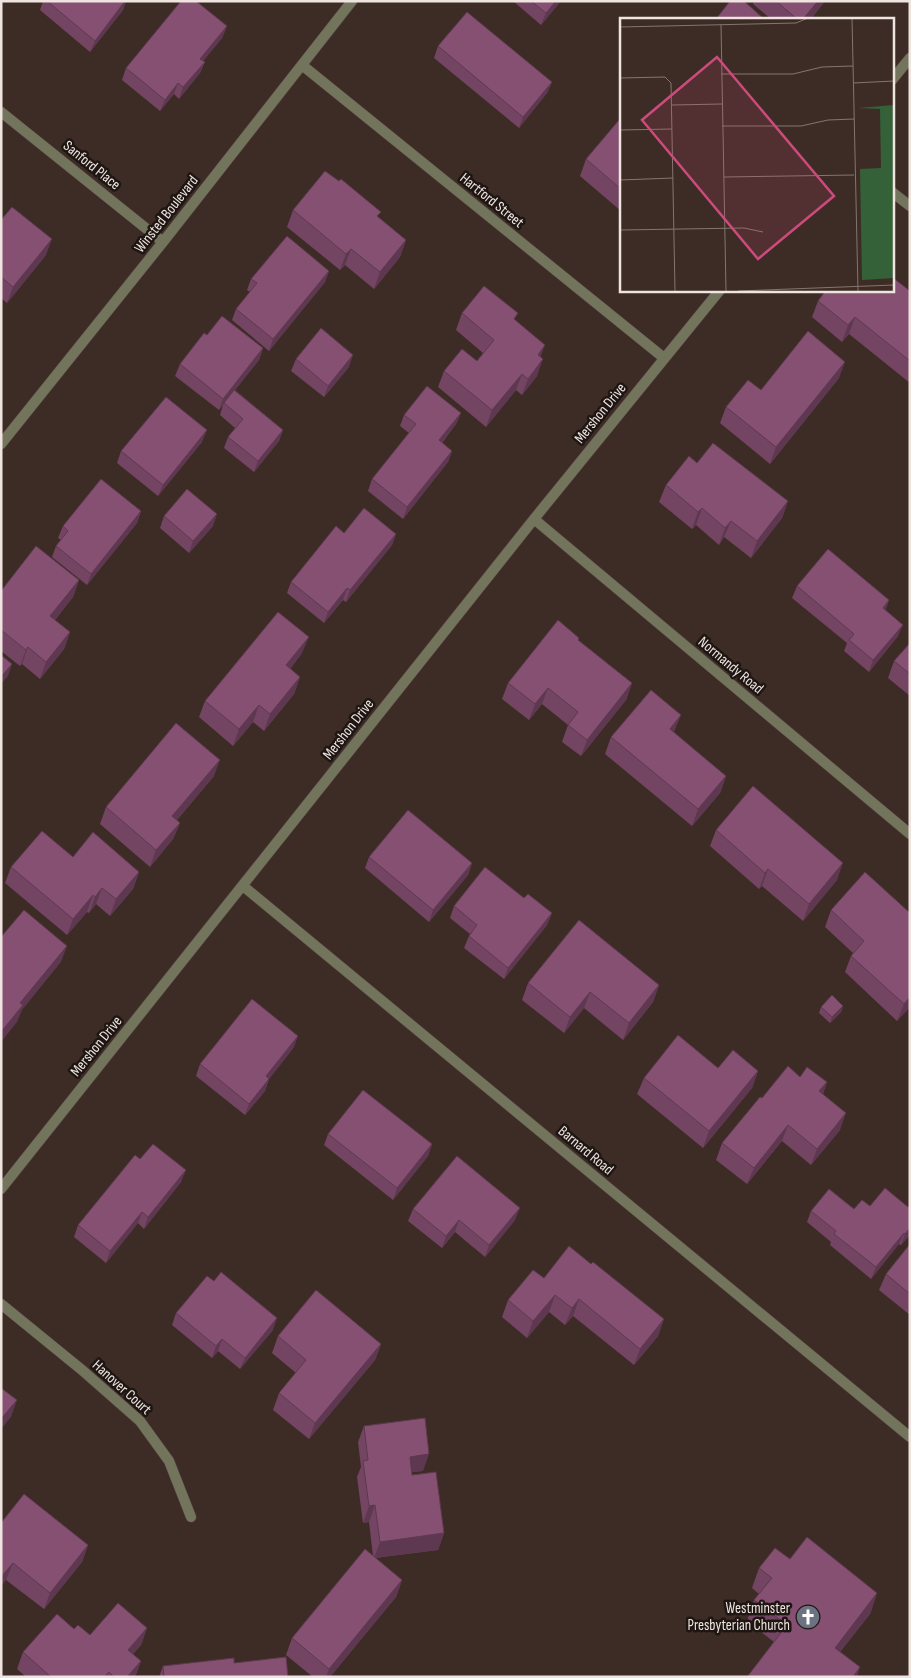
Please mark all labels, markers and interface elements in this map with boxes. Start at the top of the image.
inset map [620,18,894,291]
street label: Sanford Place [59,136,124,194]
street label: Hartford Street [456,169,528,232]
street label: Winsted Boulevard [130,172,203,257]
street label: Mershon Drive [570,379,630,447]
street label: Normandy Road [694,633,767,698]
street label: Mershon Drive [319,695,378,764]
street label: Mershon Drive [66,1012,126,1080]
street label: Barnard Road [554,1122,617,1179]
street label: Hanover Court [88,1356,155,1419]
place label: Westminster Presbyterian Church [688,1599,791,1635]
church icon: Westminster Presbyterian Church [795,1604,821,1630]

